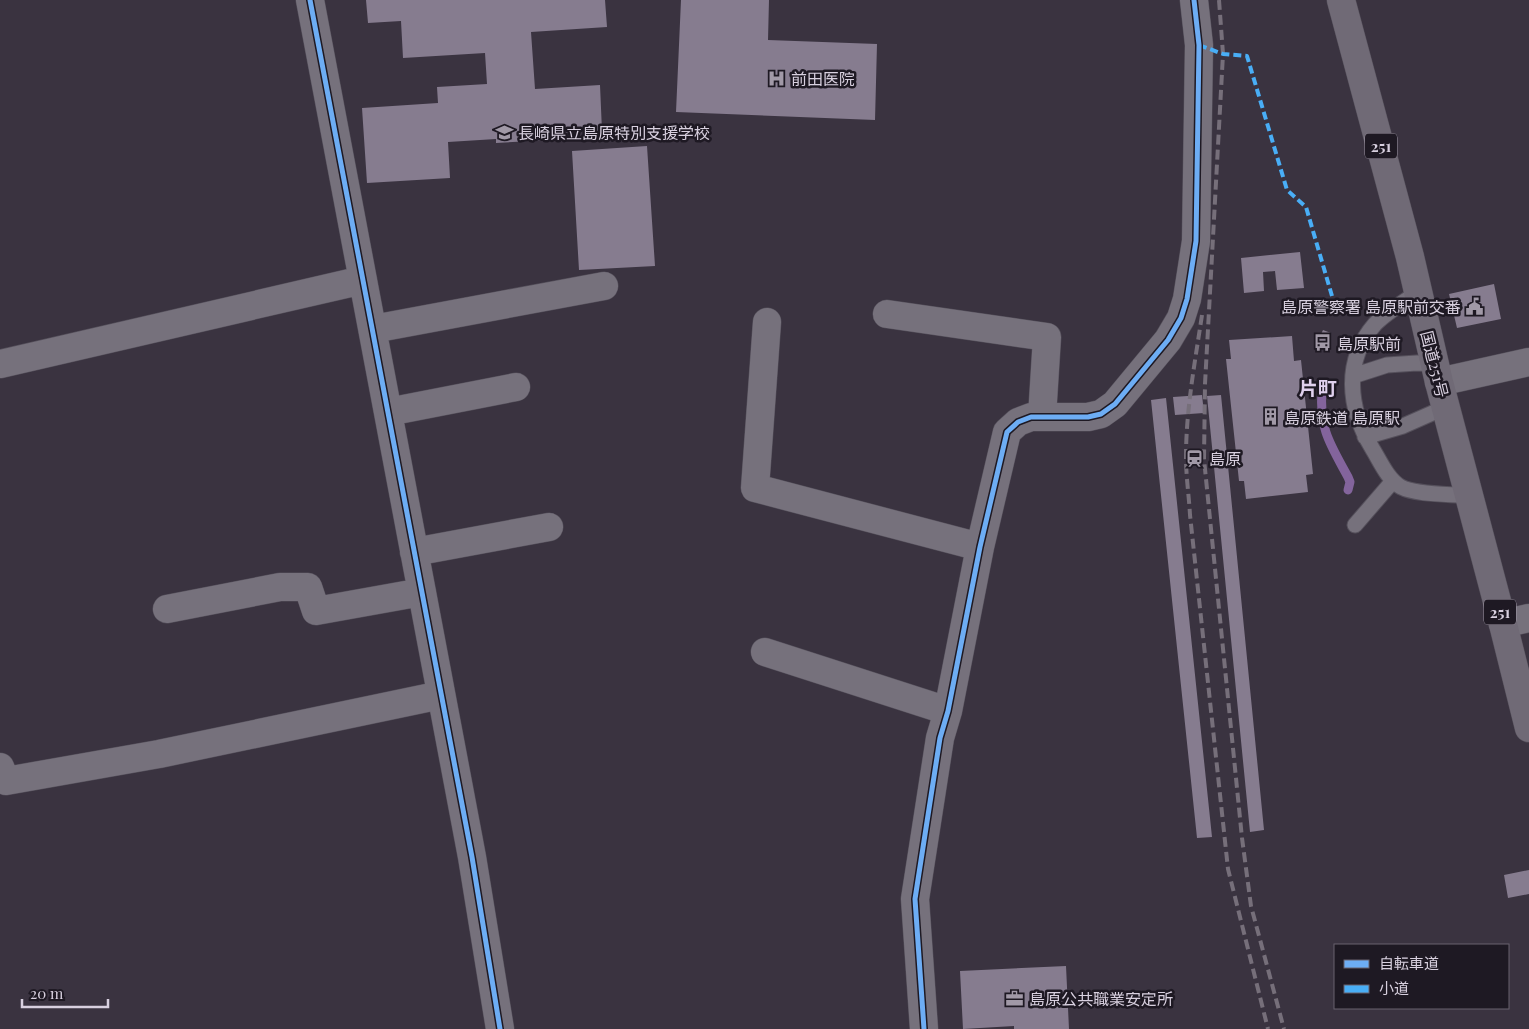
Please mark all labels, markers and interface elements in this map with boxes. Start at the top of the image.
hospital icon: 前田医院 [767,68,787,88]
place label: 前田医院 [791,68,855,89]
school or university icon: 長崎県立島原特別支援学校 [494,122,514,142]
place label: 長崎県立島原特別支援学校 [518,122,710,143]
road number: 251 [1365,134,1397,158]
place label: 島原警察署 島原駅前交番 [1281,296,1461,317]
public building icon: 島原警察署 島原駅前交番 [1465,296,1485,316]
street label: 国道251号 [1417,328,1453,400]
bus stop icon: 島原駅前 [1313,333,1333,353]
place label: 島原駅前 [1337,333,1401,354]
district label: 片町 [1299,374,1337,400]
building icon: 島原鉄道 島原駅 [1260,407,1280,427]
place label: 島原鉄道 島原駅 [1284,407,1400,428]
station icon: 島原 [1185,448,1205,468]
place label: 島原 [1209,448,1241,469]
road number: 251 [1484,600,1516,624]
legend [1334,944,1509,1009]
text: 自転車道 [1379,953,1439,973]
scale bar [22,976,109,1008]
text: 小道 [1379,978,1409,998]
text: 20 m [30,983,64,1003]
office icon: 島原公共職業安定所 [1005,988,1025,1008]
place label: 島原公共職業安定所 [1029,988,1173,1009]

